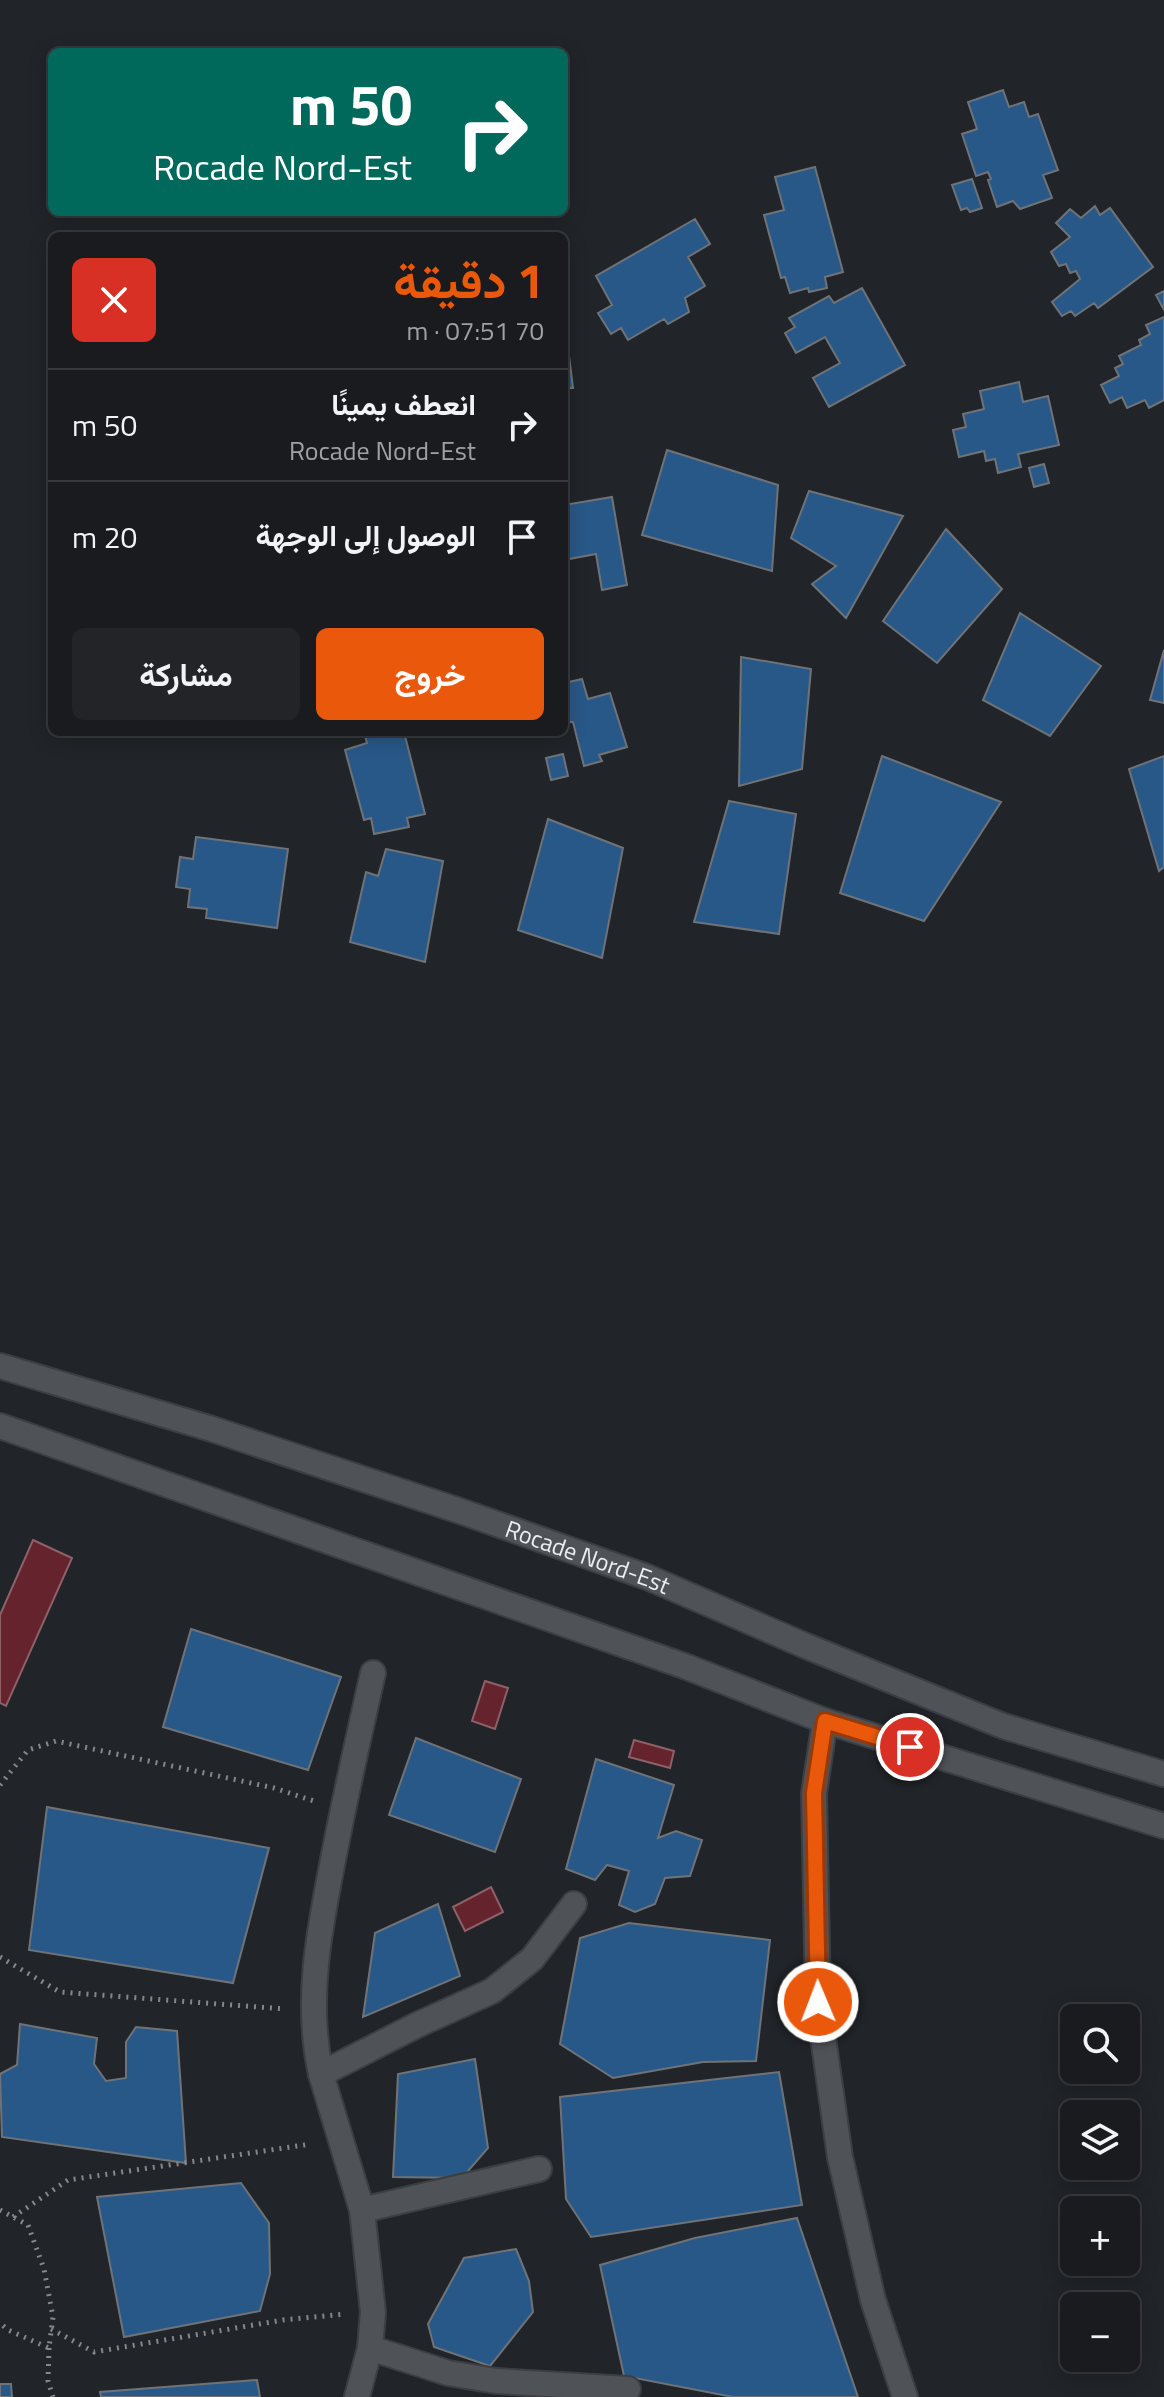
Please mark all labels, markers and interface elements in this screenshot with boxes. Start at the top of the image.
text: 50 m [290,62,412,147]
icon: right [440,80,544,184]
text: Rocade Nord-Est [153,139,412,194]
text: 1 دقيقة [393,244,544,317]
button: close [72,258,156,342]
text: 70 m · 07:51 [406,311,544,350]
text: انعطف يمينًا [331,381,476,427]
text: 50 m [72,402,137,448]
icon: right [500,403,544,447]
text: Rocade Nord-Est [289,431,476,470]
text: الوصول إلى الوجهة [255,512,476,558]
text: 20 m [72,514,137,560]
icon: arrive [500,515,544,559]
button: مشاركة [72,628,300,720]
button: خروج [316,628,544,720]
street label: Rocade Nord-Est [500,1510,676,1603]
pin [876,1713,944,1781]
icon: arrive [888,1725,932,1769]
position arrow [776,1960,860,2044]
map controls [1060,2004,1140,2372]
button: search [1060,2004,1140,2084]
button: layers [1060,2100,1140,2180]
button: + [1060,2196,1140,2276]
button: − [1060,2292,1140,2372]

